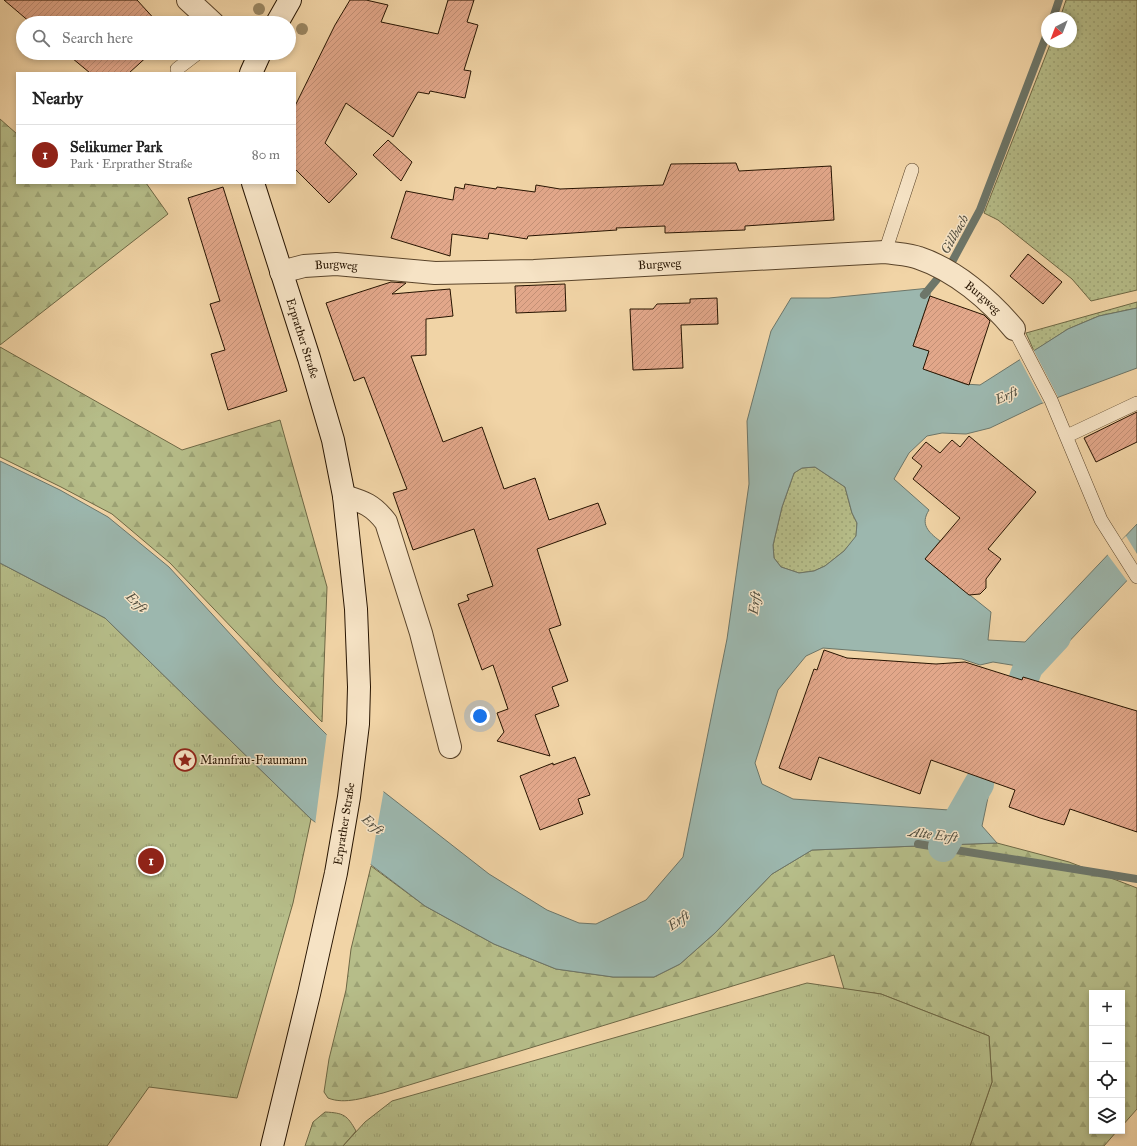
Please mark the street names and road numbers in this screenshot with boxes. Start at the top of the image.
street label: Burgweg [638,256,682,272]
street label: Burgweg [314,257,359,274]
street label: Burgweg [962,278,1004,318]
street label: Erprather Straße [283,296,322,380]
street label: Erprather Straße [331,782,357,866]

